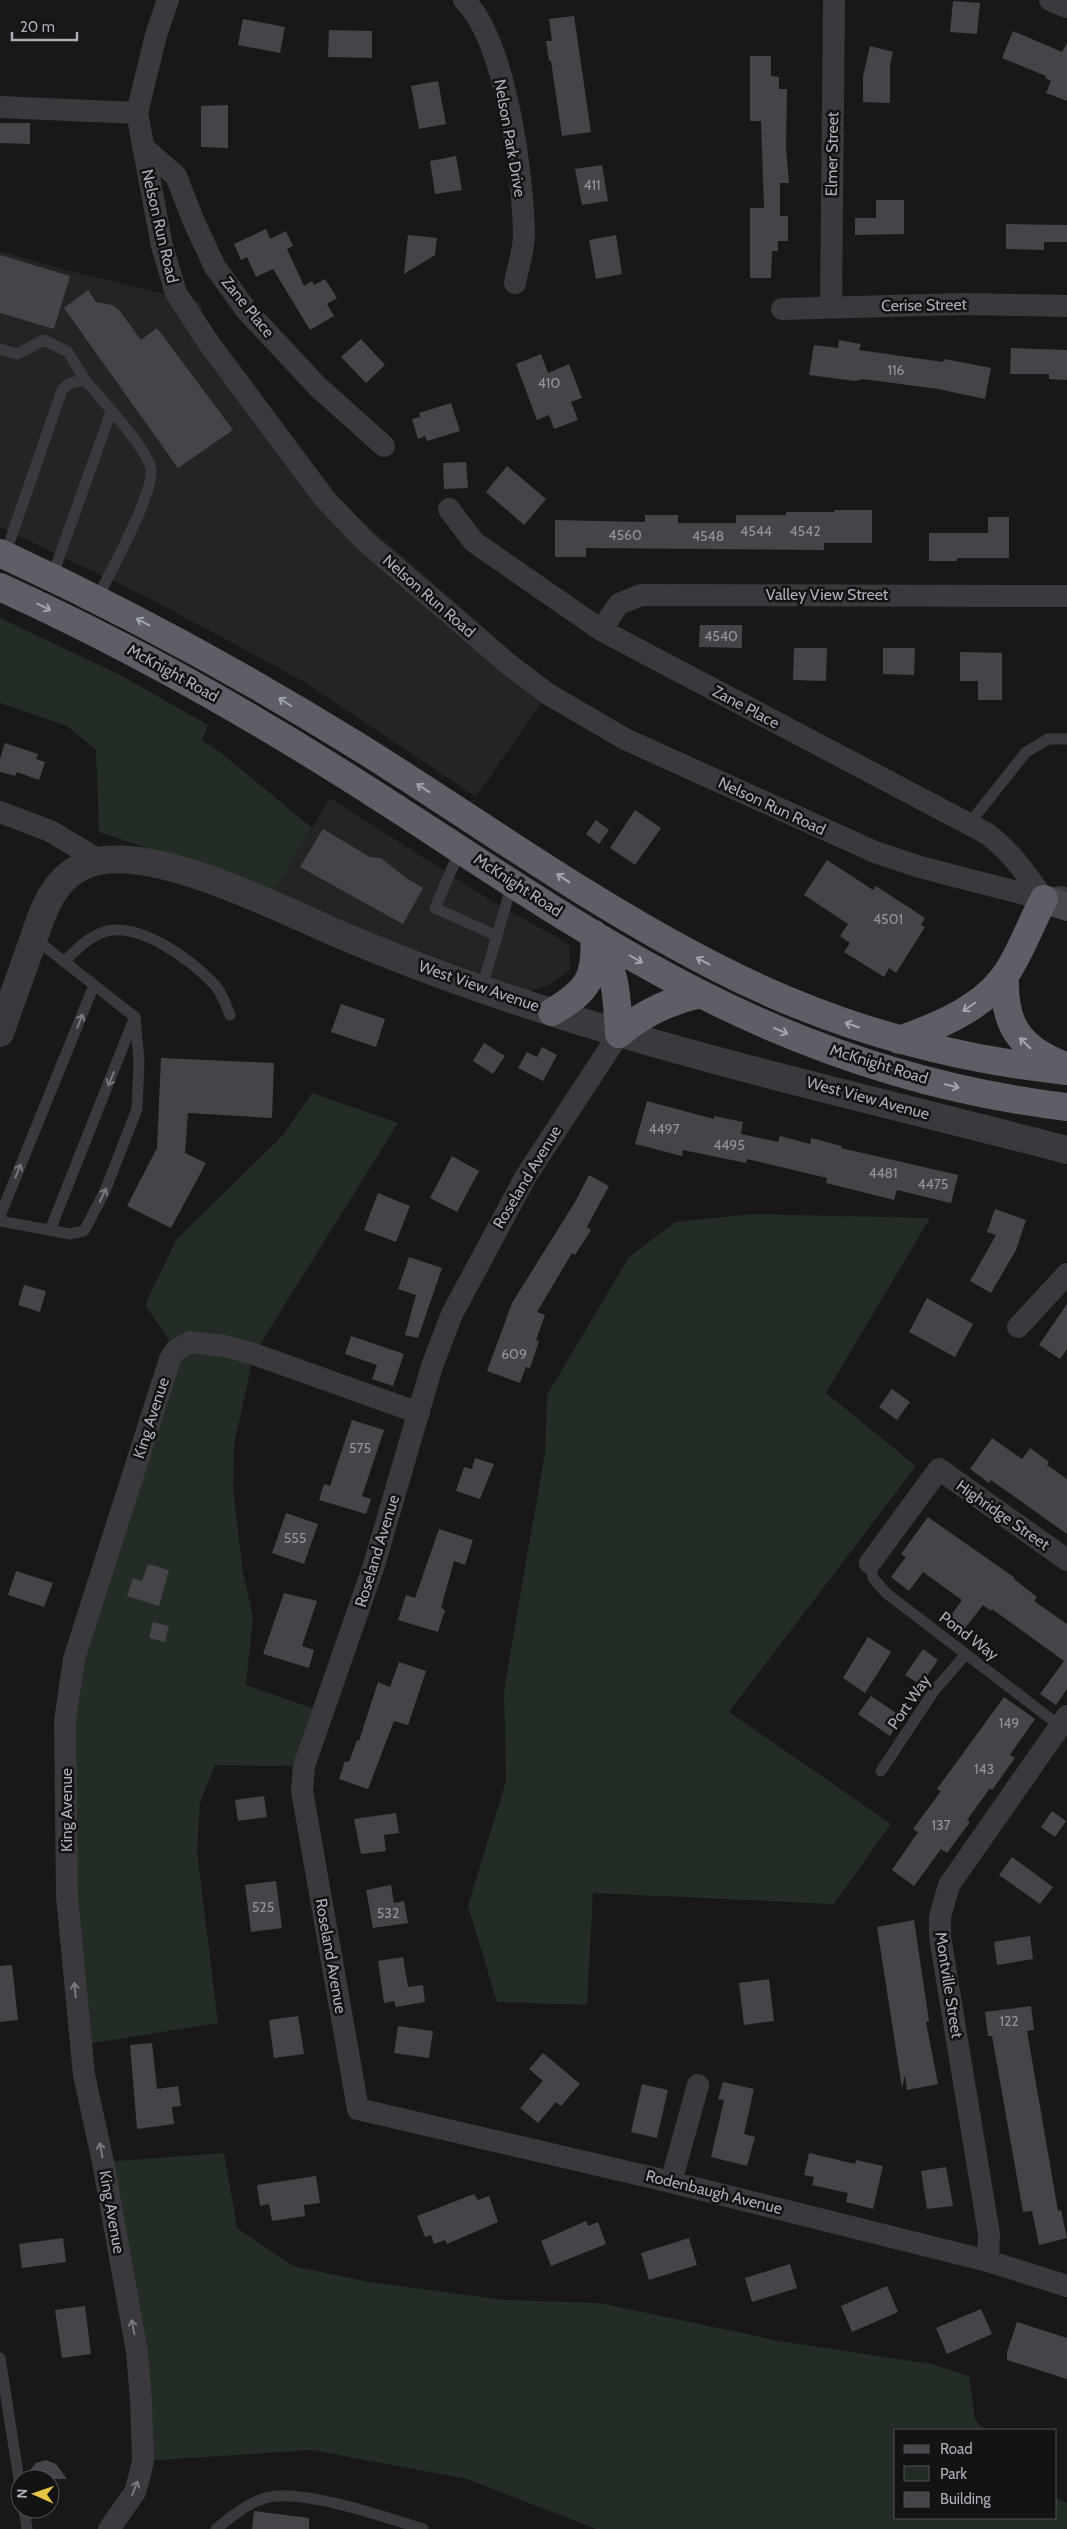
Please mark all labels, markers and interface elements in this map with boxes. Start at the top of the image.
scale bar [12,10,78,42]
text: 20 m [20,18,55,36]
street label: Nelson Park Drive [490,78,530,198]
street label: Elmer Street [822,111,842,196]
street label: Nelson Run Road [138,167,182,285]
house number: 411 [583,176,601,194]
street label: Zane Place [218,273,278,341]
street label: Cerise Street [881,295,968,315]
house number: 116 [887,361,905,379]
house number: 410 [538,374,560,392]
house number: 4544 [740,522,772,540]
house number: 4542 [789,522,821,540]
house number: 4560 [608,526,642,544]
house number: 4548 [692,527,724,545]
street label: Nelson Run Road [379,551,479,641]
street label: Valley View Street [766,585,889,604]
one-way arrow [36,603,51,612]
one-way arrow [136,617,151,627]
house number: 4540 [704,627,738,645]
street label: McKnight Road [124,640,222,706]
street label: Zane Place [709,681,783,733]
one-way arrow [279,696,293,706]
street label: Nelson Run Road [715,773,829,839]
one-way arrow [416,783,430,793]
street label: McKnight Road [470,849,566,921]
one-way arrow [557,873,571,883]
house number: 4501 [873,910,903,928]
one-way arrow [628,954,642,964]
street label: West View Avenue [416,956,542,1016]
one-way arrow [696,956,711,966]
one-way arrow [962,1002,976,1012]
one-way arrow [76,1014,85,1029]
one-way arrow [845,1020,861,1029]
one-way arrow [773,1026,788,1036]
one-way arrow [1020,1037,1032,1049]
street label: McKnight Road [828,1040,930,1088]
one-way arrow [105,1071,115,1086]
street label: West View Avenue [805,1072,931,1124]
one-way arrow [944,1082,960,1091]
house number: 4497 [648,1120,680,1138]
street label: Roseland Avenue [489,1122,565,1232]
house number: 4495 [713,1136,745,1154]
one-way arrow [14,1164,24,1179]
house number: 4481 [868,1164,898,1182]
house number: 4475 [918,1175,948,1193]
one-way arrow [99,1188,108,1203]
house number: 609 [501,1345,527,1363]
street label: King Avenue [129,1375,173,1461]
house number: 575 [349,1439,371,1457]
street label: Highridge Street [953,1476,1054,1555]
street label: Roseland Avenue [351,1492,403,1610]
house number: 555 [284,1529,306,1547]
street label: Pond Way [936,1608,1002,1664]
street label: Port Way [884,1671,934,1733]
house number: 149 [999,1714,1019,1732]
house number: 143 [974,1760,994,1778]
street label: King Avenue [57,1768,76,1852]
house number: 137 [931,1816,951,1834]
street label: Roseland Avenue [312,1897,350,2015]
house number: 525 [252,1898,274,1916]
house number: 532 [377,1904,399,1922]
street label: Montville Street [931,1930,967,2040]
one-way arrow [70,1982,80,1998]
house number: 122 [999,2012,1019,2030]
one-way arrow [95,2143,105,2159]
street label: Rodenbaugh Avenue [644,2166,784,2218]
street label: King Avenue [95,2169,129,2255]
one-way arrow [127,2320,137,2336]
legend [894,2429,1057,2519]
text: Road [940,2440,973,2458]
text: Park [940,2465,967,2483]
north arrow [10,2469,60,2519]
one-way arrow [131,2481,141,2496]
text: N [13,2488,31,2499]
text: Building [940,2490,991,2508]

